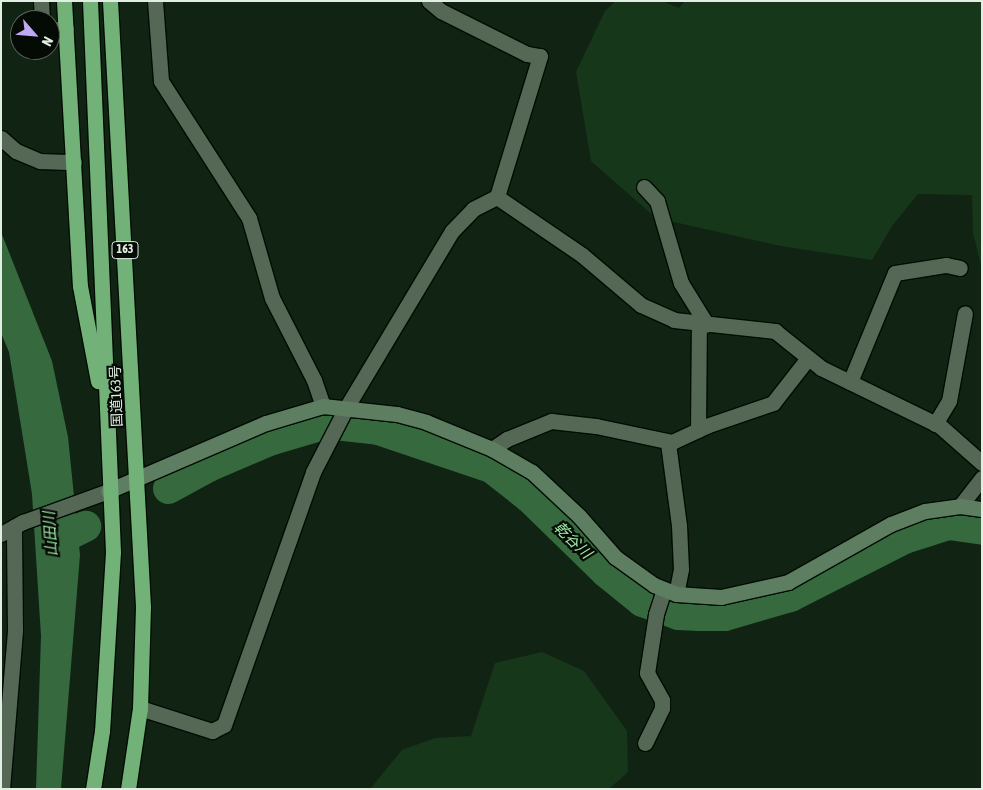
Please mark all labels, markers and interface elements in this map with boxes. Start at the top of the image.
north arrow [10,10,60,60]
text: N [38,34,56,49]
road number: 163 [111,240,139,260]
street label: 国道163号 [107,365,125,427]
water label: 山田川 [39,511,61,557]
water label: 乾谷川 [551,518,595,562]

